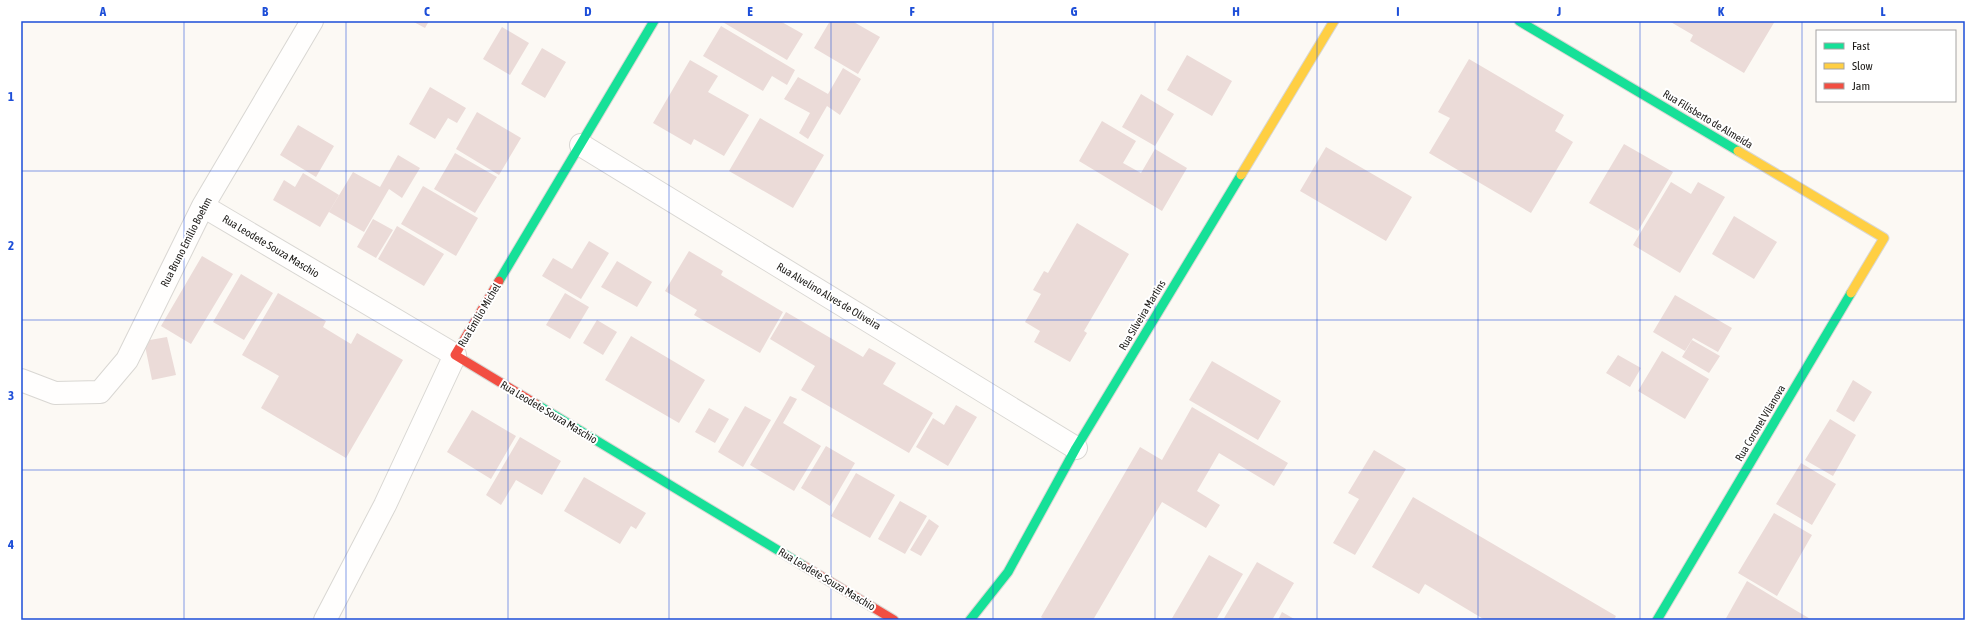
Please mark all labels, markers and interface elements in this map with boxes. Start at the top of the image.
text: A [99,4,107,19]
text: B [262,4,269,19]
text: C [424,4,430,19]
text: D [584,4,592,19]
text: E [747,4,753,19]
text: F [909,4,915,19]
text: G [1071,4,1078,19]
text: H [1232,4,1240,19]
text: I [1396,4,1400,19]
text: J [1556,4,1561,19]
text: K [1718,4,1725,19]
text: L [1880,4,1886,19]
legend [1816,30,1956,102]
text: Fast [1852,39,1870,53]
text: Slow [1852,59,1873,73]
text: Jam [1852,79,1870,93]
street label: Rua Filisberto de Almeida [1661,87,1755,151]
text: 1 [8,89,14,104]
street label: Rua Bruno Emílio Boehm [158,195,214,289]
street label: Rua Leodete Souza Maschio [220,212,322,280]
text: 2 [8,238,14,253]
street label: Rua Alvelino Alves de Oliveira [775,260,883,332]
street label: Rua Silveira Martins [1116,278,1168,352]
street label: Rua Emílio Michel [455,281,503,349]
street label: Rua Leodete Souza Maschio [498,378,600,446]
street label: Rua Coronel Vilanova [1733,383,1787,463]
text: 3 [8,388,14,403]
text: 4 [7,537,14,552]
street label: Rua Leodete Souza Maschio [776,545,878,613]

